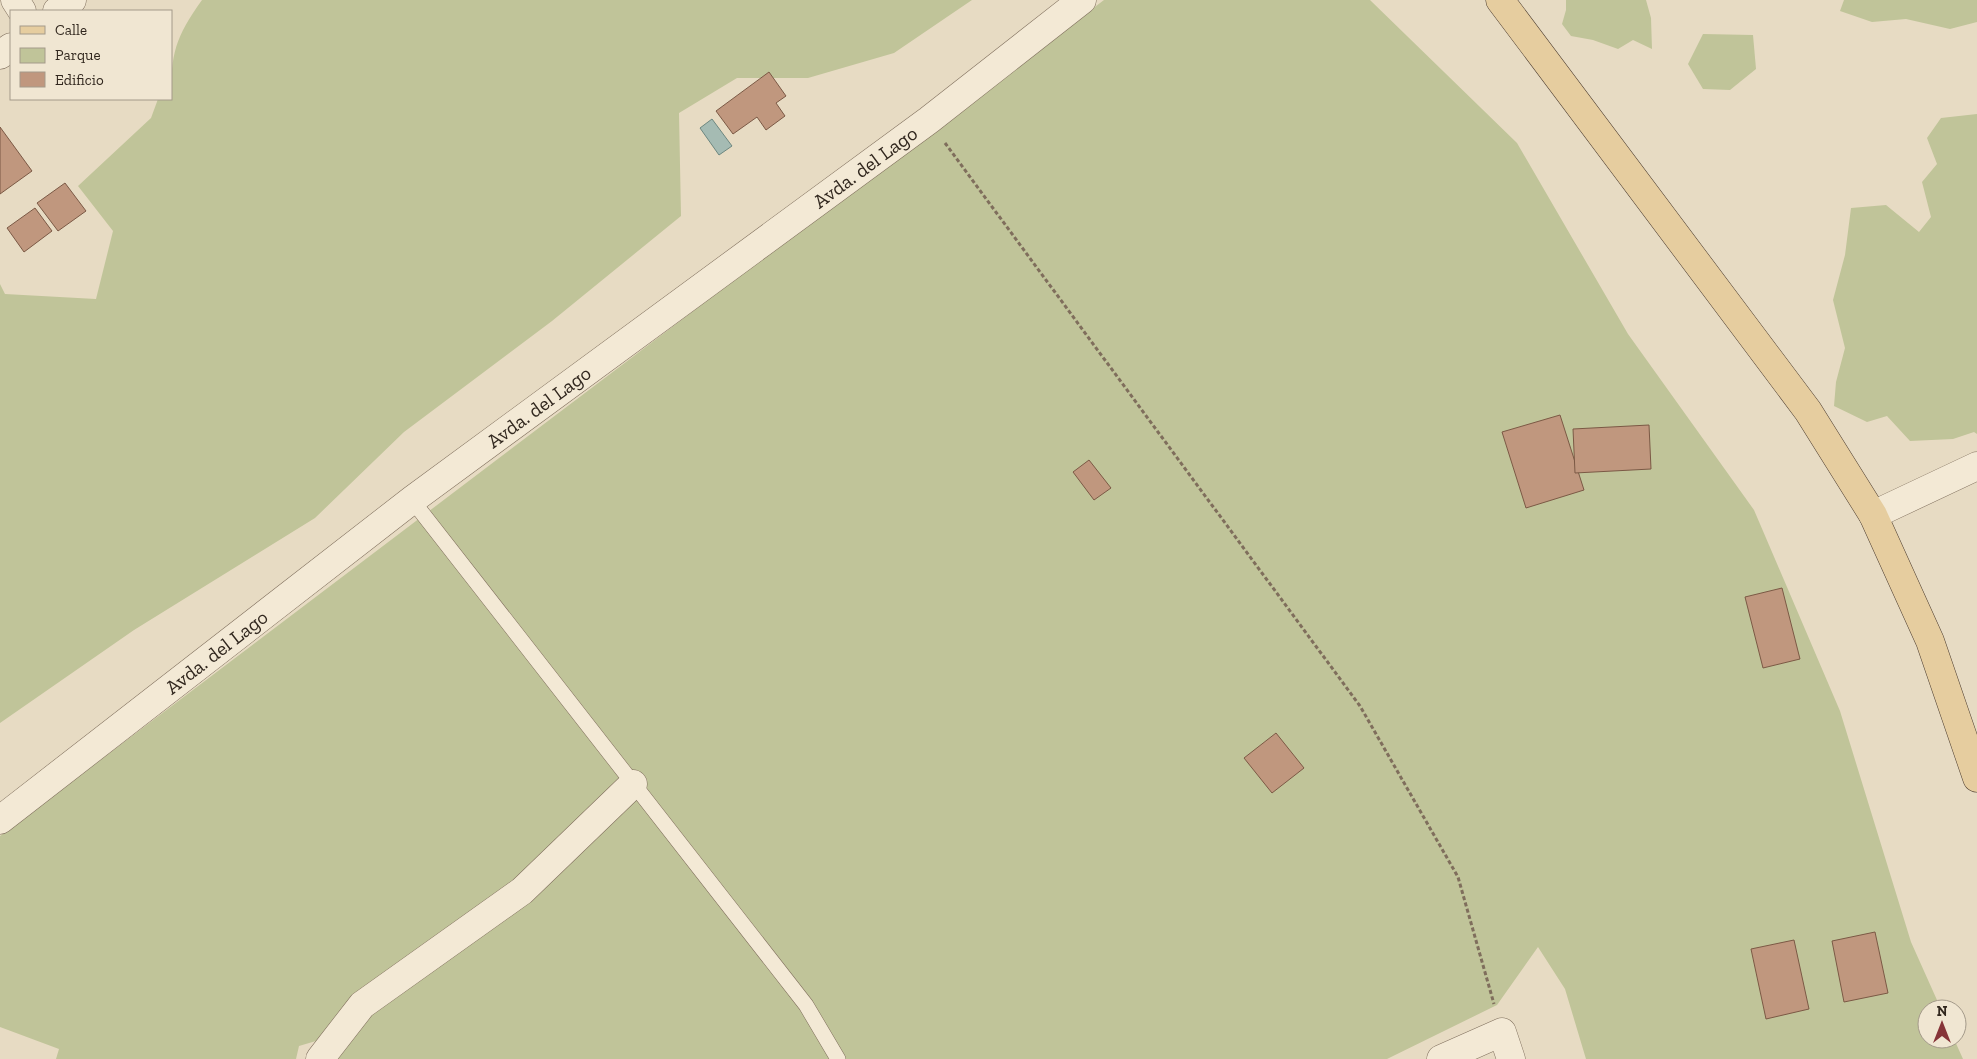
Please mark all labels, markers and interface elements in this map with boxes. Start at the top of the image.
legend [10,10,172,100]
text: Calle [55,21,87,39]
text: Parque [55,46,101,64]
text: Edificio [55,71,104,89]
street label: Avda. del Lago [808,121,922,213]
street label: Avda. del Lago [482,361,596,453]
street label: Avda. del Lago [160,605,273,699]
north arrow [1917,999,1967,1049]
text: N [1937,1003,1948,1020]

